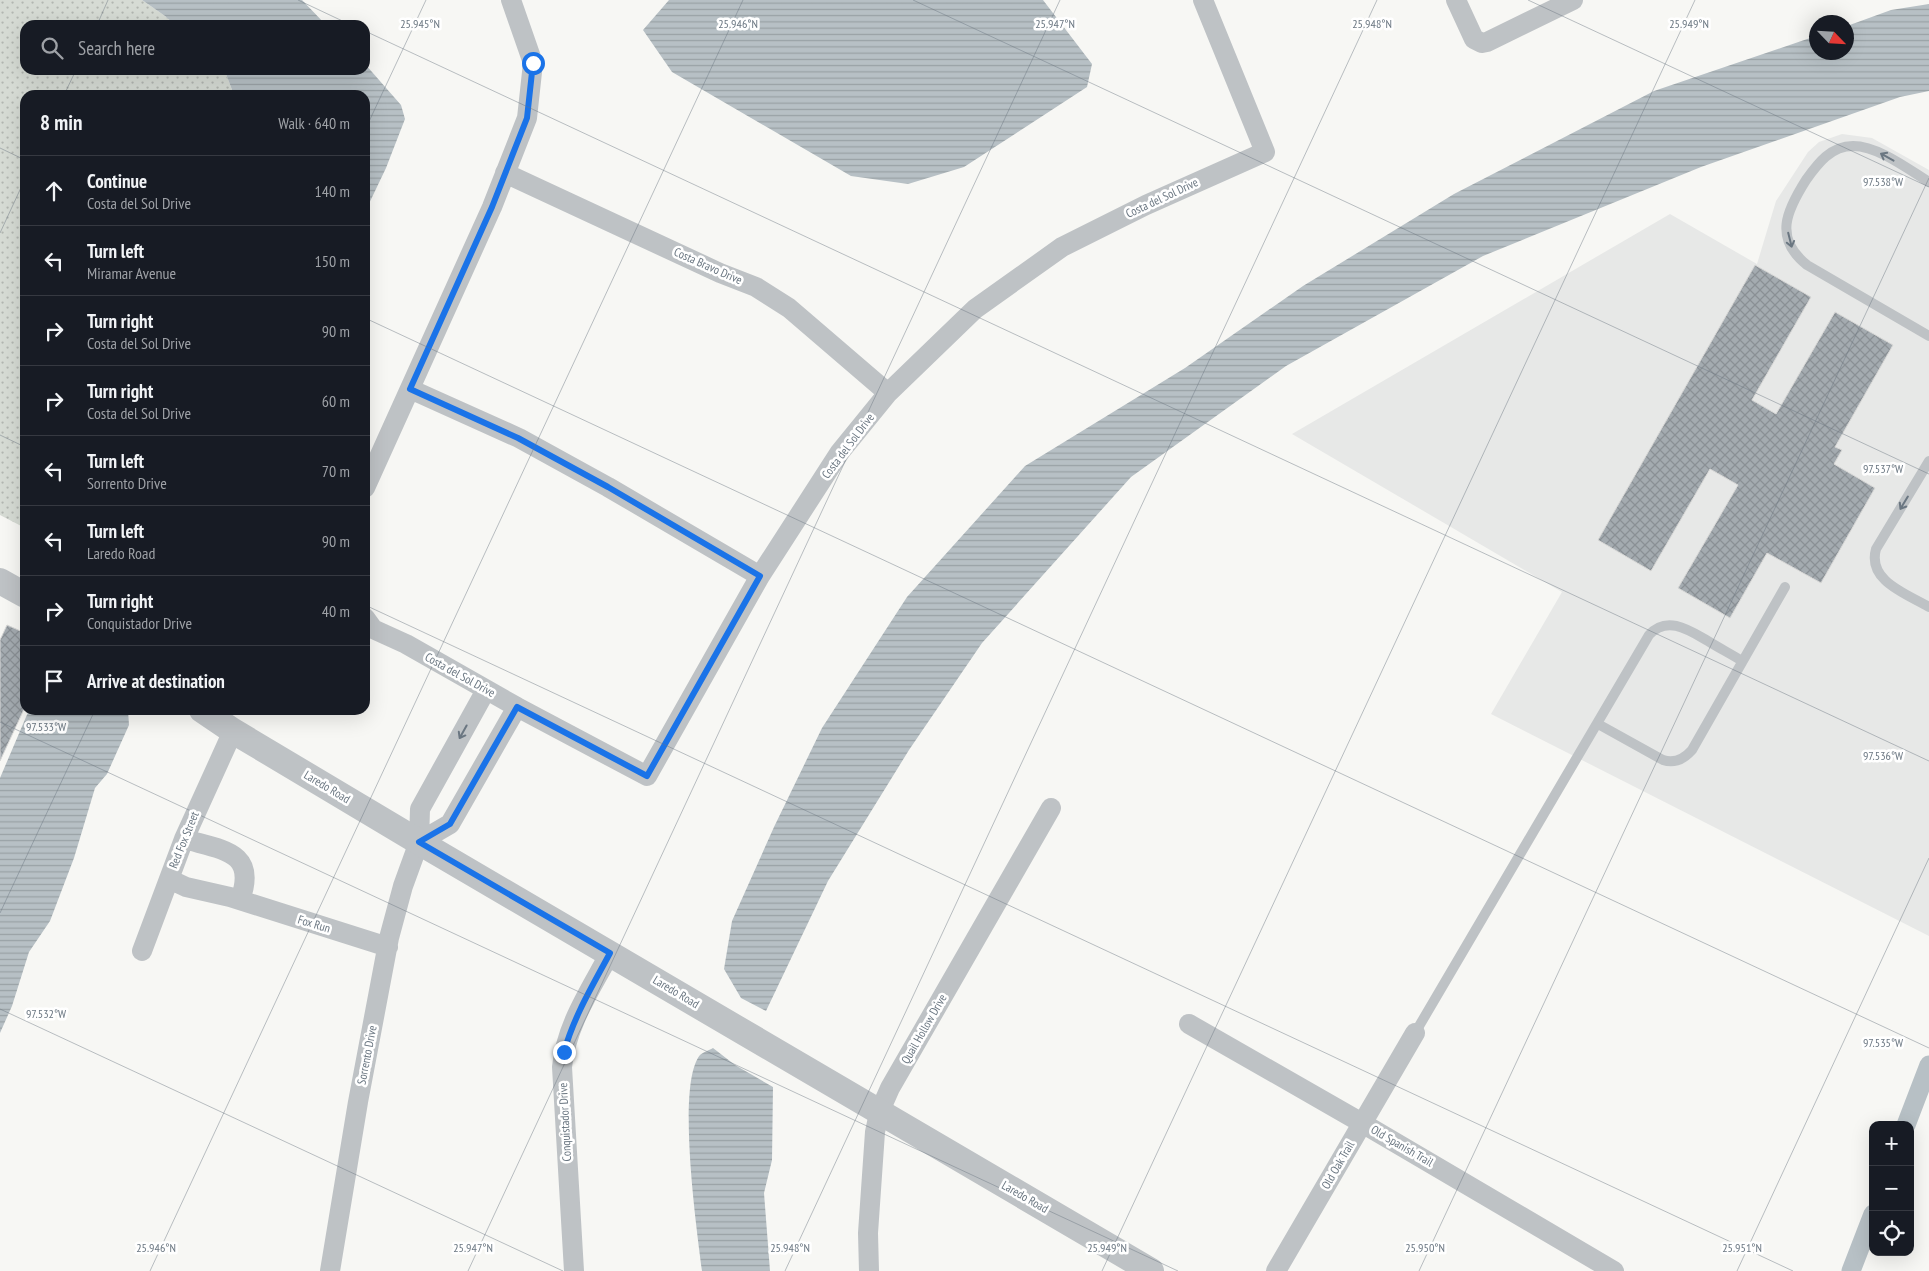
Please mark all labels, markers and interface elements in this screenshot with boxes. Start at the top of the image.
north arrow [1809,15,1854,60]
text: 25.945°N [400,16,440,31]
text: 25.946°N [718,16,758,31]
text: 25.947°N [1035,16,1075,31]
text: 25.948°N [1352,16,1392,31]
text: 25.949°N [1669,16,1709,31]
search box [20,20,370,75]
icon: search [38,34,66,62]
text: Search here [78,36,155,60]
route start [522,52,545,75]
text: 8 min [40,109,82,136]
text: Walk · 640 m [278,113,350,133]
one-way arrow [1879,152,1894,162]
text: Continue [87,169,147,193]
street label: Costa del Sol Drive [1123,174,1200,221]
text: 97.538°W [1863,174,1903,189]
icon: ahead [40,177,68,205]
text: 140 m [315,181,350,201]
text: Costa del Sol Drive [87,193,191,213]
one-way arrow [1785,232,1795,248]
text: Turn left [87,239,144,263]
street label: Costa Bravo Drive [672,244,745,287]
icon: left [40,247,68,275]
text: 150 m [315,251,350,271]
text: Miramar Avenue [87,263,176,283]
text: Turn right [87,309,153,333]
icon: right [40,317,68,345]
text: 90 m [322,321,350,341]
text: Costa del Sol Drive [87,333,191,353]
text: Turn right [87,379,153,403]
icon: right [40,387,68,415]
text: 60 m [322,391,350,411]
text: Costa del Sol Drive [87,403,191,423]
street label: Costa del Sol Drive [818,410,877,481]
text: Turn left [87,449,144,473]
icon: left [40,457,68,485]
text: 70 m [322,461,350,481]
text: 97.537°W [1863,461,1903,476]
text: Sorrento Drive [87,473,167,493]
one-way arrow [1899,495,1909,509]
text: Turn left [87,519,144,543]
icon: left [40,527,68,555]
text: 90 m [322,531,350,551]
text: Laredo Road [87,543,155,563]
text: Turn right [87,589,153,613]
icon: right [40,597,68,625]
text: 40 m [322,601,350,621]
text: Conquistador Drive [87,613,192,633]
street label: Costa del Sol Drive [422,649,498,700]
icon: arrive [40,667,68,695]
text: Arrive at destination [87,669,225,693]
text: 97.533°W [26,719,66,734]
one-way arrow [457,725,467,739]
text: 97.536°W [1863,748,1903,763]
street label: Laredo Road [301,767,353,806]
street label: Red Fox Street [165,809,202,870]
street label: Fox Run [296,911,332,936]
street label: Laredo Road [650,972,702,1011]
street label: Quail Hollow Drive [898,991,950,1066]
text: 97.532°W [26,1006,66,1021]
street label: Sorrento Drive [353,1024,380,1086]
text: 97.535°W [1863,1035,1903,1050]
route end [553,1041,576,1064]
street label: Conquistador Drive [555,1082,574,1162]
map controls [1869,1121,1914,1256]
button: + [1869,1121,1914,1166]
street label: Old Spanish Trail [1368,1122,1436,1170]
street label: Old Oak Trail [1318,1138,1357,1191]
button: − [1869,1166,1914,1211]
street label: Laredo Road [999,1177,1051,1216]
button: locate [1869,1211,1914,1256]
text: 25.946°N [136,1240,176,1255]
text: 25.947°N [453,1240,493,1255]
text: 25.948°N [770,1240,810,1255]
text: 25.949°N [1087,1240,1127,1255]
text: 25.950°N [1405,1240,1445,1255]
text: 25.951°N [1722,1240,1762,1255]

